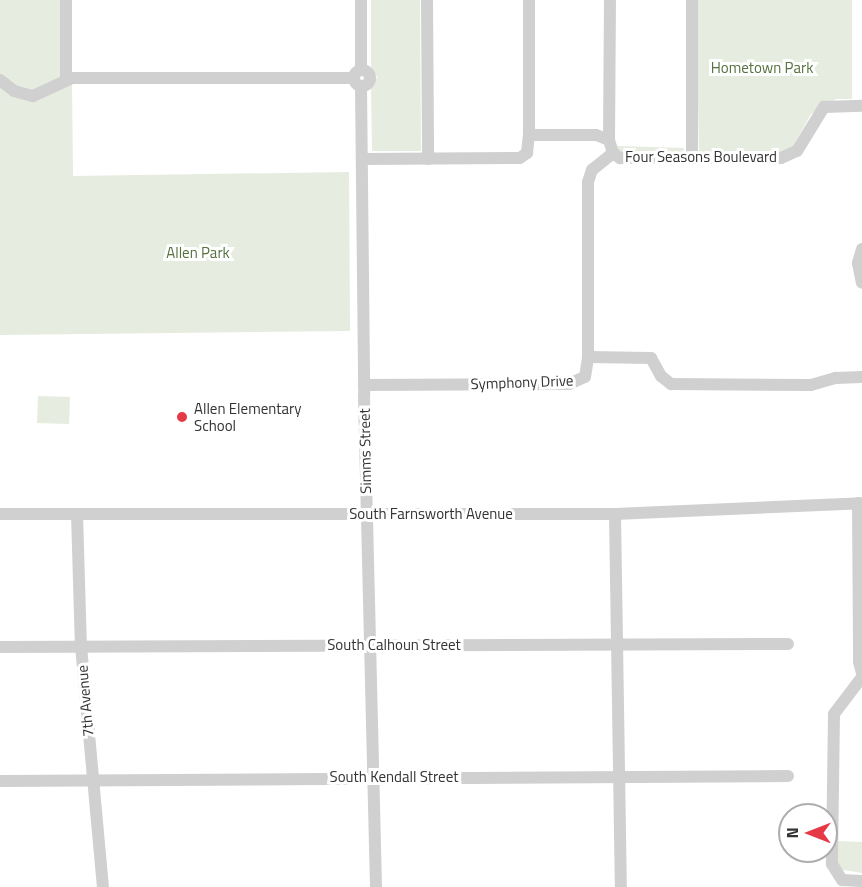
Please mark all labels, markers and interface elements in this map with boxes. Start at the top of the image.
park label: Hometown Park [711,59,813,77]
street label: Four Seasons Boulevard [625,148,777,166]
park label: Allen Park [166,244,230,262]
street label: Symphony Drive [470,371,574,393]
place label: Allen Elementary School [194,399,301,434]
street label: Simms Street [355,408,375,494]
marker: Allen Elementary School [175,410,189,424]
street label: South Farnsworth Avenue [349,505,513,523]
street label: South Calhoun Street [327,636,461,654]
street label: 7th Avenue [73,664,97,738]
street label: South Kendall Street [330,768,458,786]
north arrow [778,803,838,863]
text: N [780,827,804,839]

